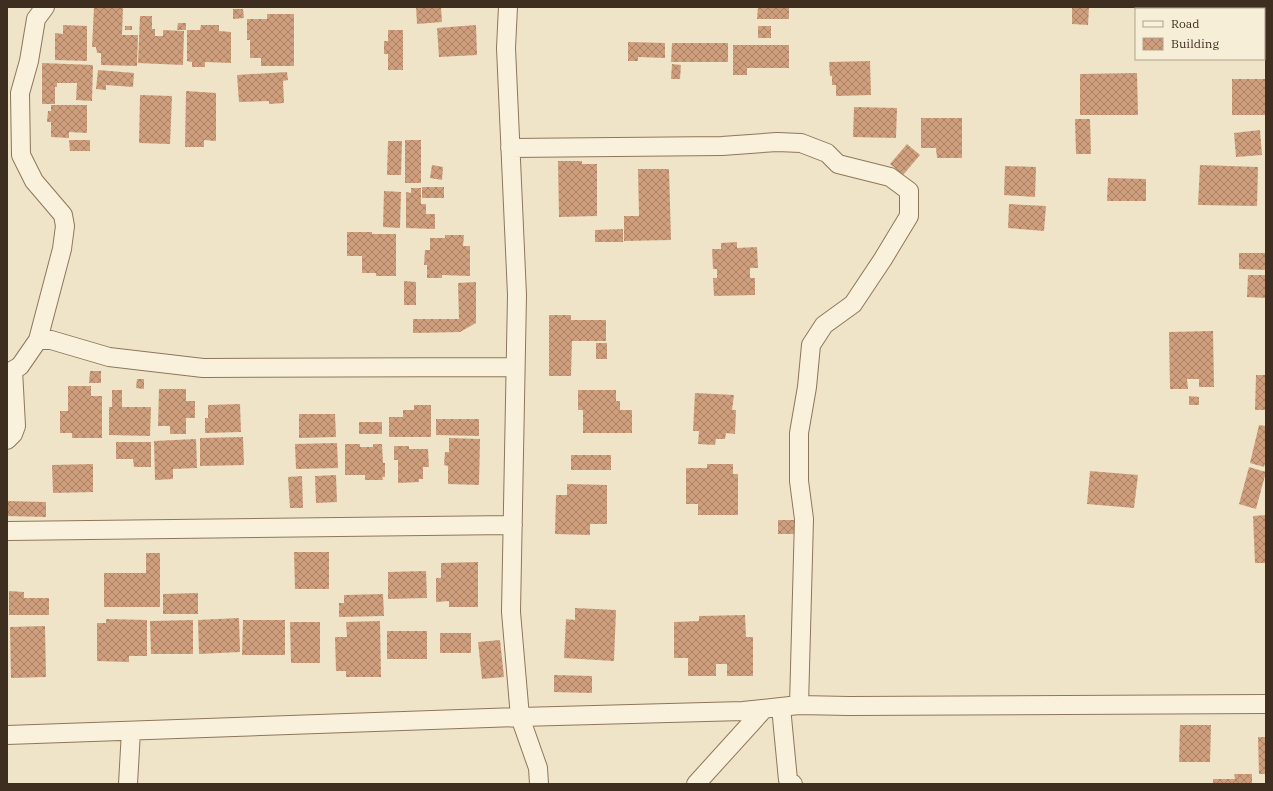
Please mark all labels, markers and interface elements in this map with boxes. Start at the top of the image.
legend [1135,8,1265,60]
text: Road [1171,16,1200,31]
text: Building [1171,36,1219,51]

